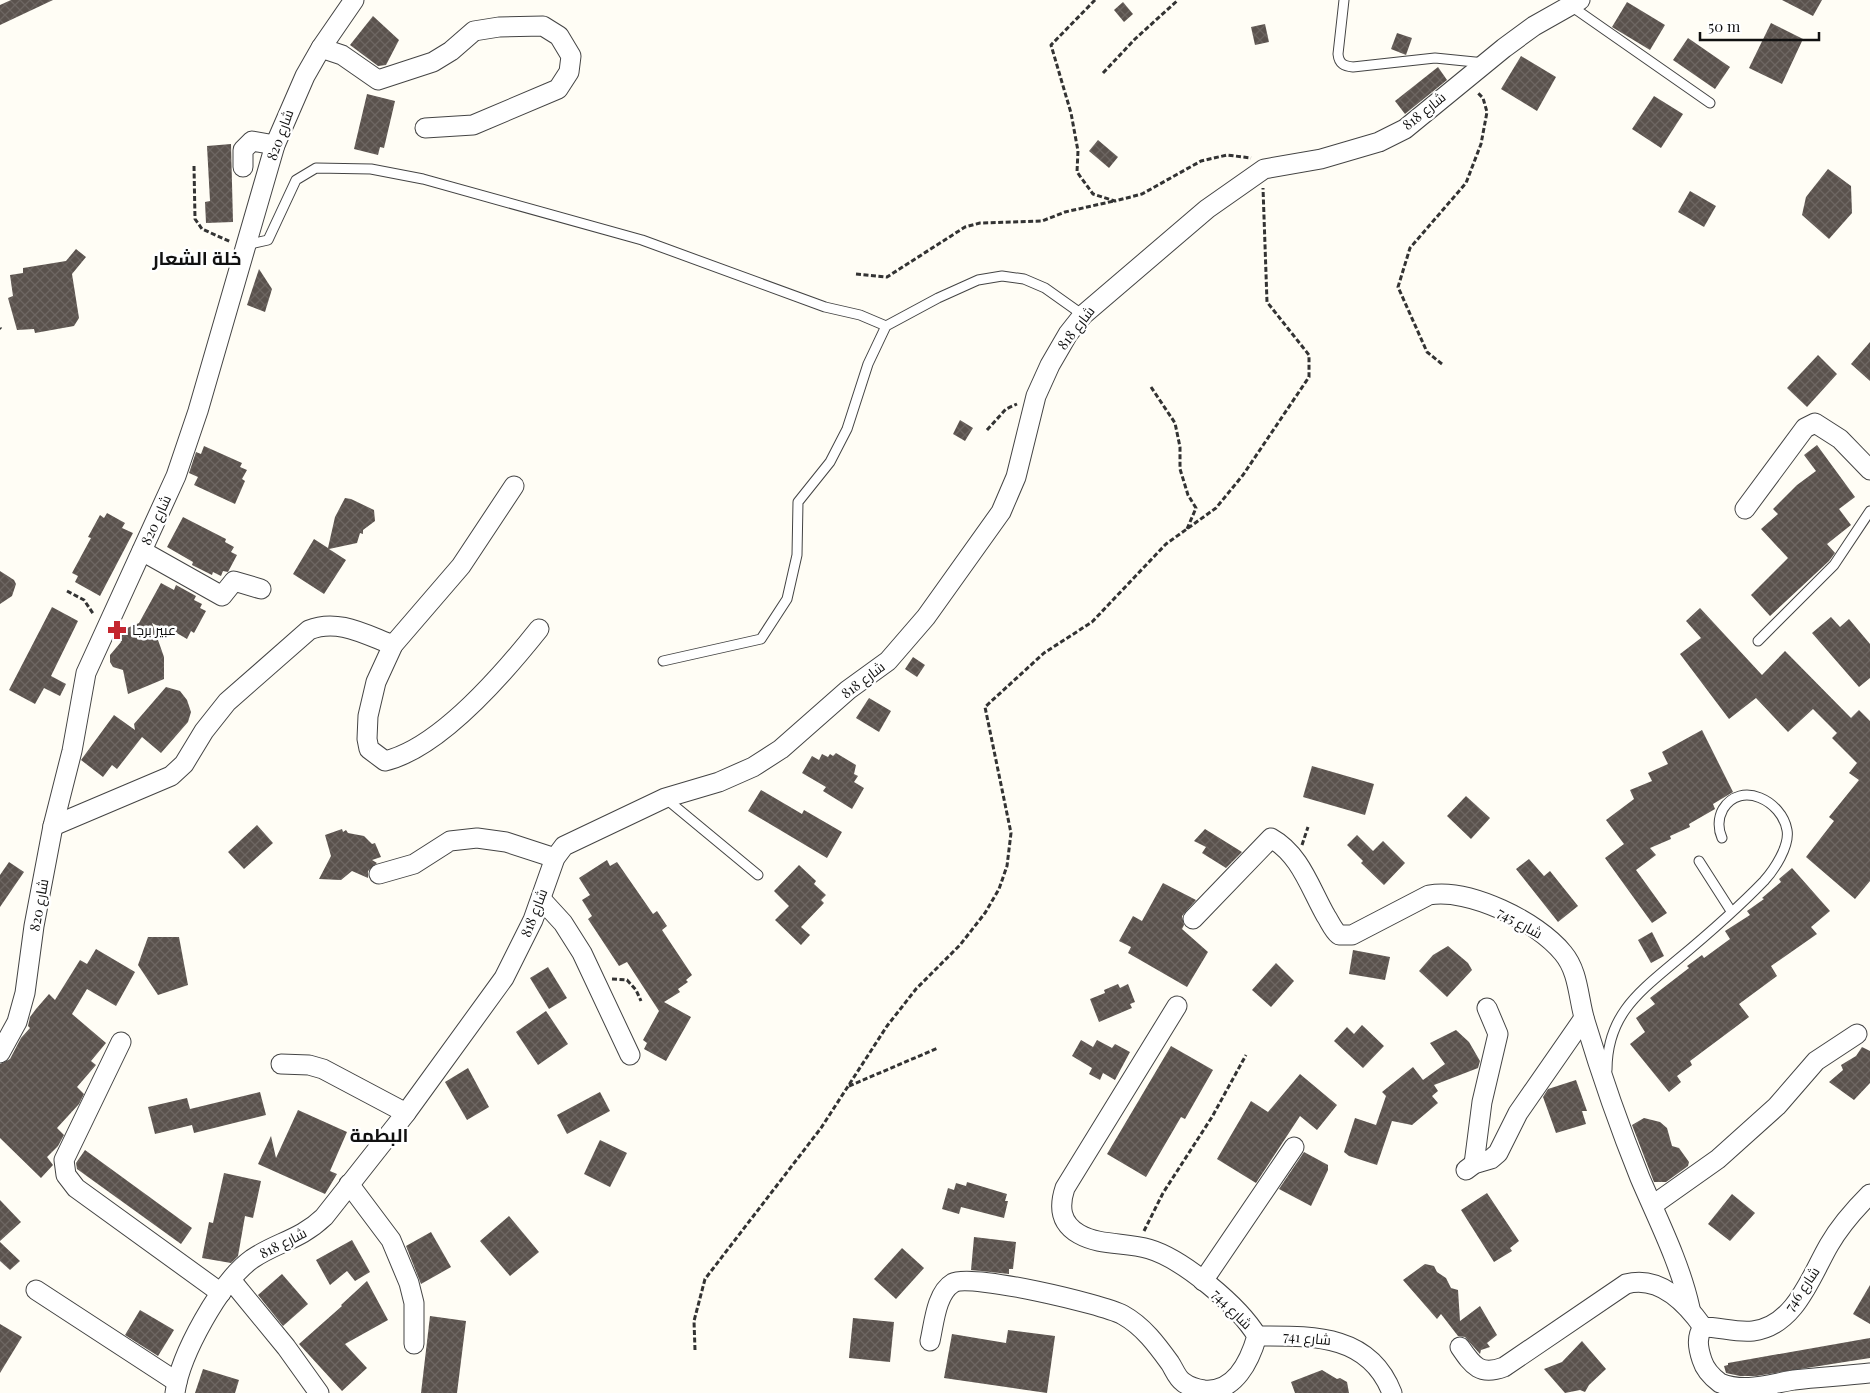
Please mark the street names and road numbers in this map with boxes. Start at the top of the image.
street label: شارع 818 [1398,87,1449,134]
street label: شارع 820 [262,107,298,163]
street label: شارع 818 [1053,302,1099,353]
street label: شارع 820 [136,492,175,548]
street label: شارع 818 [837,657,889,702]
street label: شارع 820 [25,877,52,933]
street label: شارع 818 [516,886,551,940]
street label: شارع 745 [1494,902,1546,943]
street label: شارع 818 [256,1223,310,1262]
street label: شارع 746 [1780,1263,1823,1315]
street label: شارع 744 [1208,1284,1257,1333]
street label: شارع 741 [1282,1326,1332,1349]

